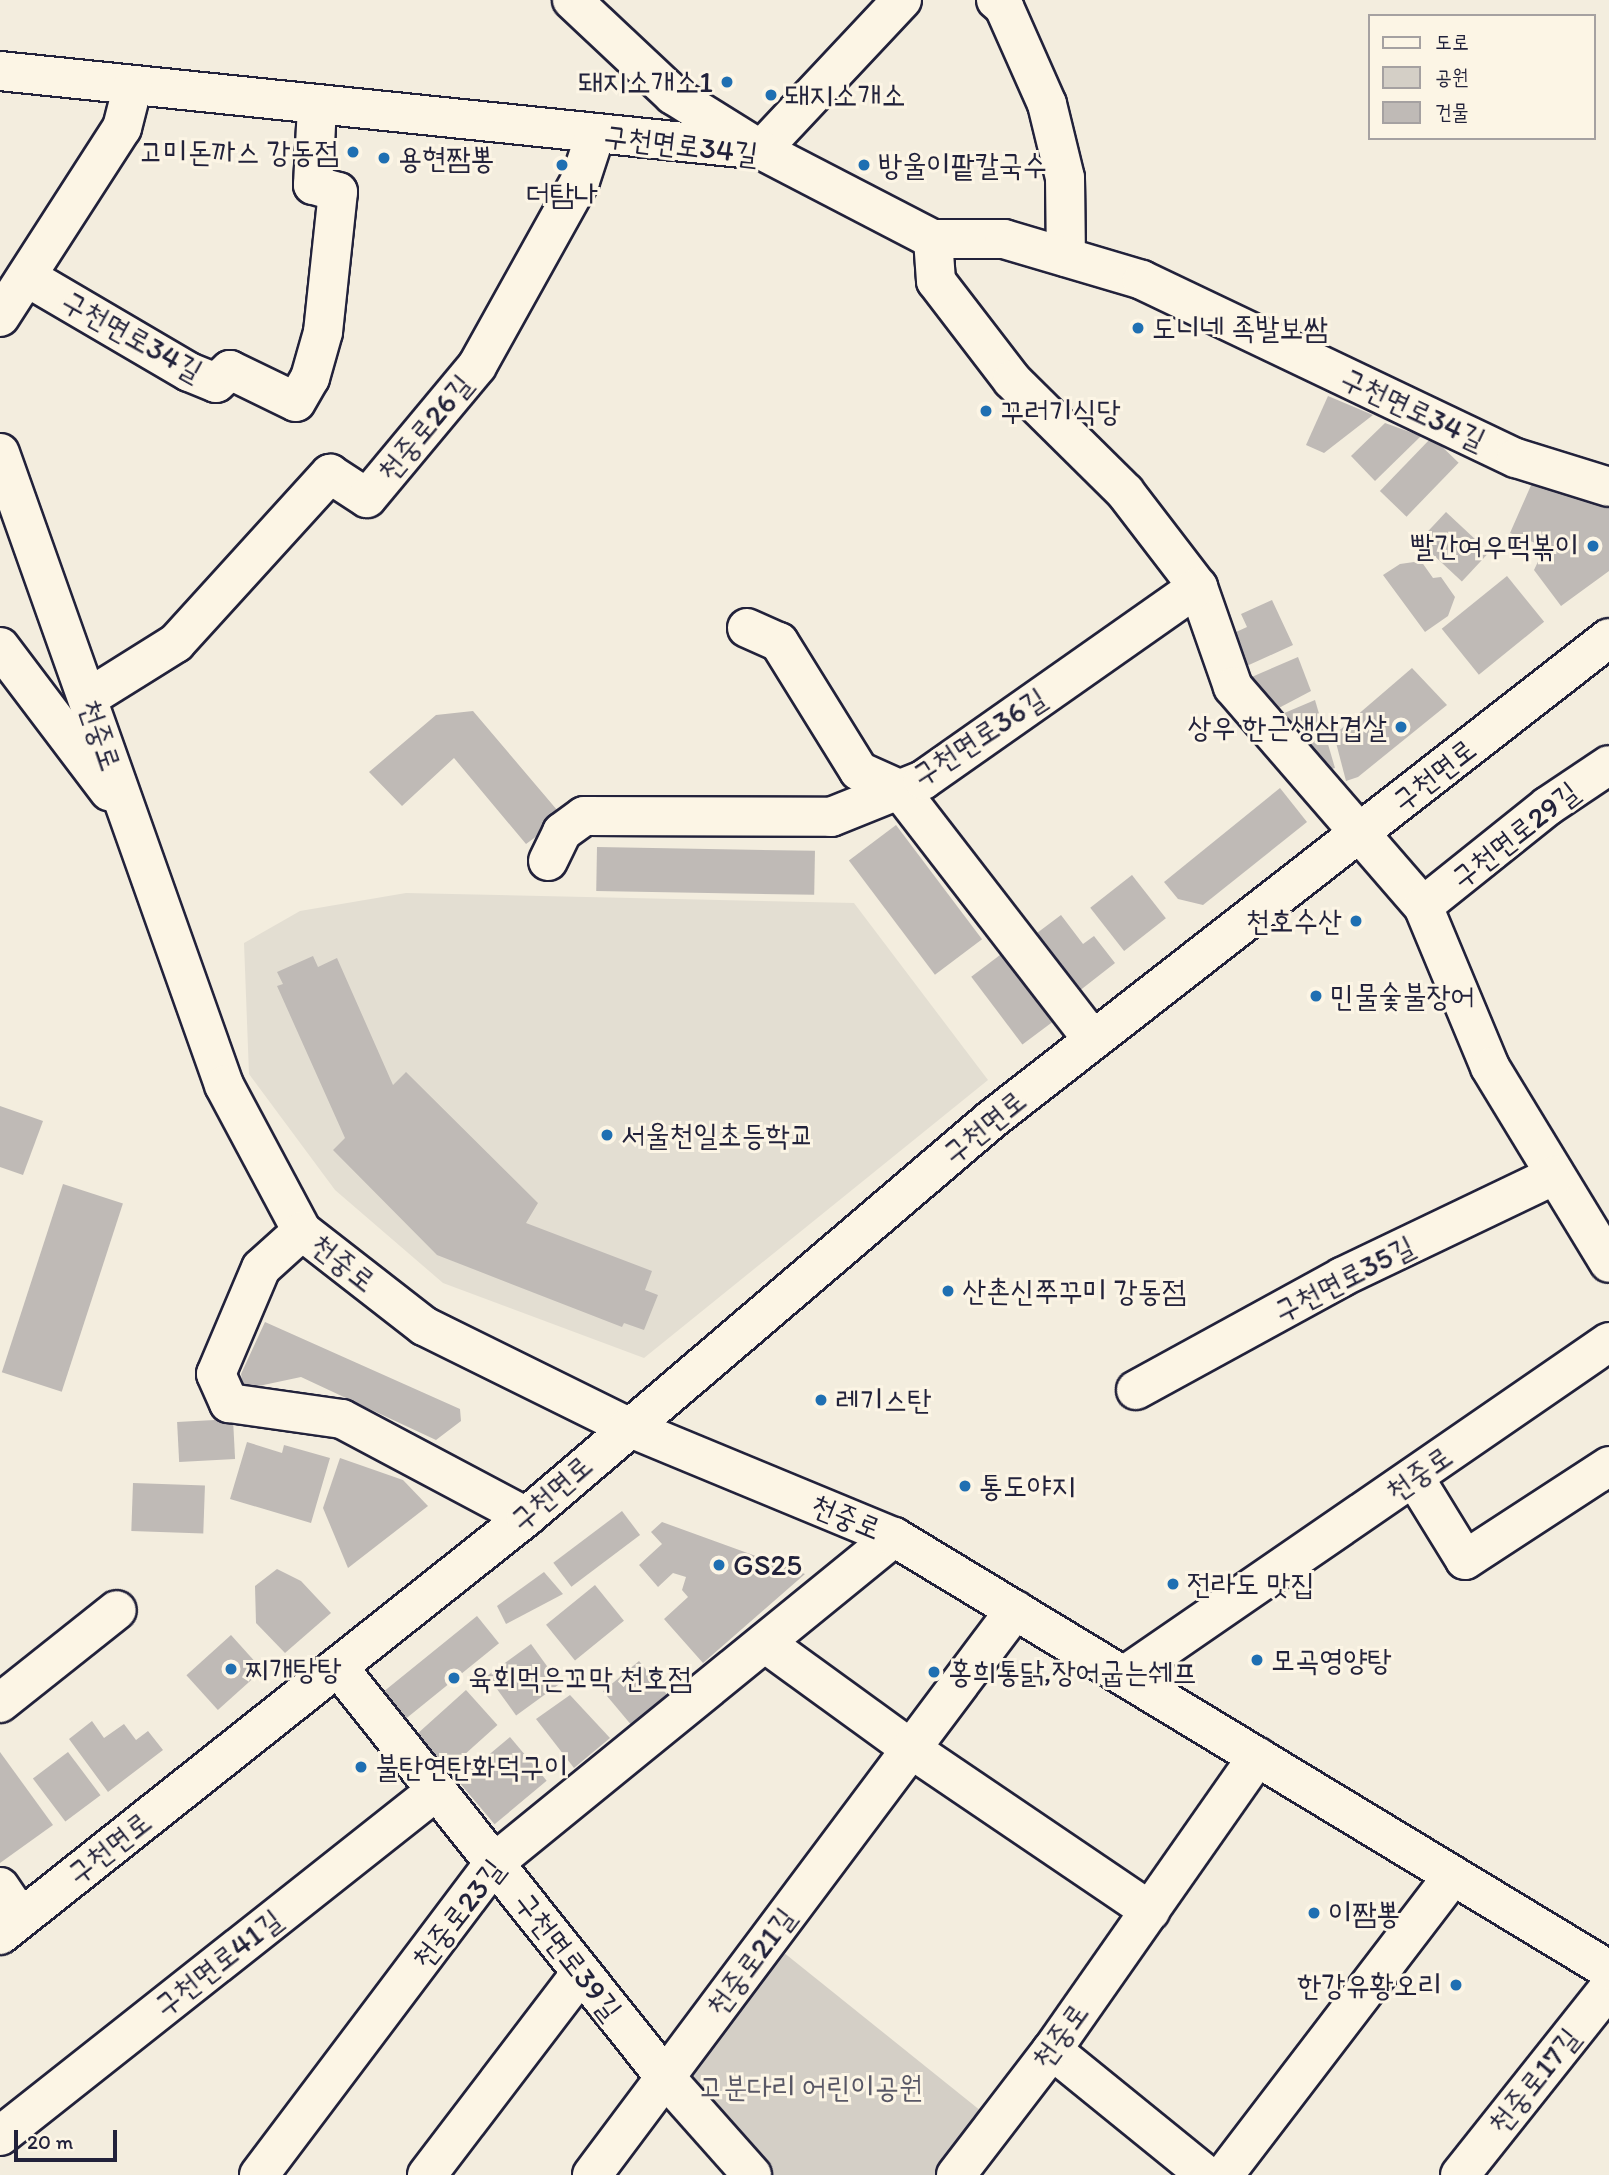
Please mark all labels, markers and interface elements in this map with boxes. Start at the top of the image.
legend [1368,14,1595,140]
text: 도로 [1435,29,1469,54]
place label: 돼지소개소1 [578,64,713,100]
text: 공원 [1435,64,1469,89]
marker: 돼지소개소1 [719,74,735,90]
place label: 돼지소개소 [785,77,906,113]
marker: 돼지소개소 [763,87,779,103]
text: 건물 [1435,99,1469,124]
street label: 구천면로34길 [602,118,760,172]
place label: 고미돈까스 강동점 [139,134,339,170]
place label: 용현짬뽕 [398,140,495,176]
marker: 고미돈까스 강동점 [345,144,361,160]
place label: 방울이팥칼국수 [878,147,1047,183]
marker: 용현짬뽕 [376,150,392,166]
marker: 더탐나 [554,157,570,173]
marker: 방울이팥칼국수 [856,157,872,173]
place label: 더탐나 [526,176,598,212]
street label: 구천면로34길 [55,283,209,389]
place label: 도니네 족발보쌈 [1152,310,1328,346]
marker: 도니네 족발보쌈 [1130,320,1146,336]
street label: 구천면로34길 [1335,360,1491,458]
street label: 천중로26길 [370,367,480,489]
place label: 꾸러기식당 [1000,393,1121,429]
marker: 꾸러기식당 [978,403,994,419]
place label: 빨간여우떡볶이 [1410,528,1579,564]
marker: 빨간여우떡볶이 [1585,538,1601,554]
street label: 구천면로36길 [905,680,1053,794]
street label: 천중로 [71,695,129,775]
place label: 상우 한근생삼겹살 [1187,709,1387,745]
marker: 상우 한근생삼겹살 [1393,719,1409,735]
street label: 구천면로 [1385,731,1483,819]
street label: 구천면로29길 [1444,774,1586,896]
place label: 천호수산 [1245,903,1342,939]
marker: 천호수산 [1348,913,1364,929]
place label: 민물숯불장어 [1330,978,1475,1014]
marker: 민물숯불장어 [1308,988,1324,1004]
street label: 구천면로 [935,1083,1033,1171]
place label: 서울천일초등학교 [621,1117,814,1153]
marker: 서울천일초등학교 [599,1127,615,1143]
street label: 천중로 [303,1227,383,1299]
street label: 구천면로35길 [1268,1228,1420,1330]
place label: 산촌신쭈꾸미 강동점 [962,1273,1186,1309]
marker: 산촌신쭈꾸미 강동점 [940,1283,956,1299]
place label: 레기스탄 [835,1382,932,1418]
marker: 레기스탄 [813,1392,829,1408]
street label: 천중로 [1379,1438,1459,1510]
street label: 구천면로 [503,1448,599,1538]
place label: 통도야지 [979,1468,1076,1504]
marker: 통도야지 [957,1478,973,1494]
street label: 천중로 [806,1487,886,1547]
place label: GS25 [733,1547,802,1583]
marker: GS25 [711,1557,727,1573]
place label: 전라도 맛집 [1187,1566,1314,1602]
marker: 전라도 맛집 [1165,1576,1181,1592]
place label: 모곡영양탕 [1271,1642,1392,1678]
place label: 찌개탕탕 [245,1651,342,1687]
marker: 모곡영양탕 [1249,1652,1265,1668]
place label: 홍희통닭,장어굽는쉐프 [948,1654,1197,1690]
place label: 육회먹은꼬막 천호점 [468,1660,692,1696]
marker: 찌개탕탕 [223,1661,239,1677]
marker: 홍희통닭,장어굽는쉐프 [926,1664,942,1680]
marker: 육회먹은꼬막 천호점 [446,1670,462,1686]
place label: 불탄연탄화덕구이 [375,1749,568,1785]
marker: 불탄연탄화덕구이 [353,1759,369,1775]
street label: 구천면로 [60,1804,158,1892]
street label: 천중로23길 [404,1852,512,1976]
street label: 구천면로39길 [507,1885,629,2027]
place label: 이짬뽕 [1328,1895,1400,1931]
street label: 천중로21길 [699,1901,803,2023]
street label: 구천면로41길 [147,1902,289,2024]
marker: 이짬뽕 [1306,1905,1322,1921]
place label: 한강유황오리 [1297,1967,1442,2003]
marker: 한강유황오리 [1448,1977,1464,1993]
street label: 천중로 [1024,1996,1096,2076]
street label: 천중로17길 [1481,2021,1587,2141]
park label: 고분다리 어린이공원 [699,2069,923,2105]
scale bar [18,2116,121,2160]
text: 20 m [27,2129,73,2154]

